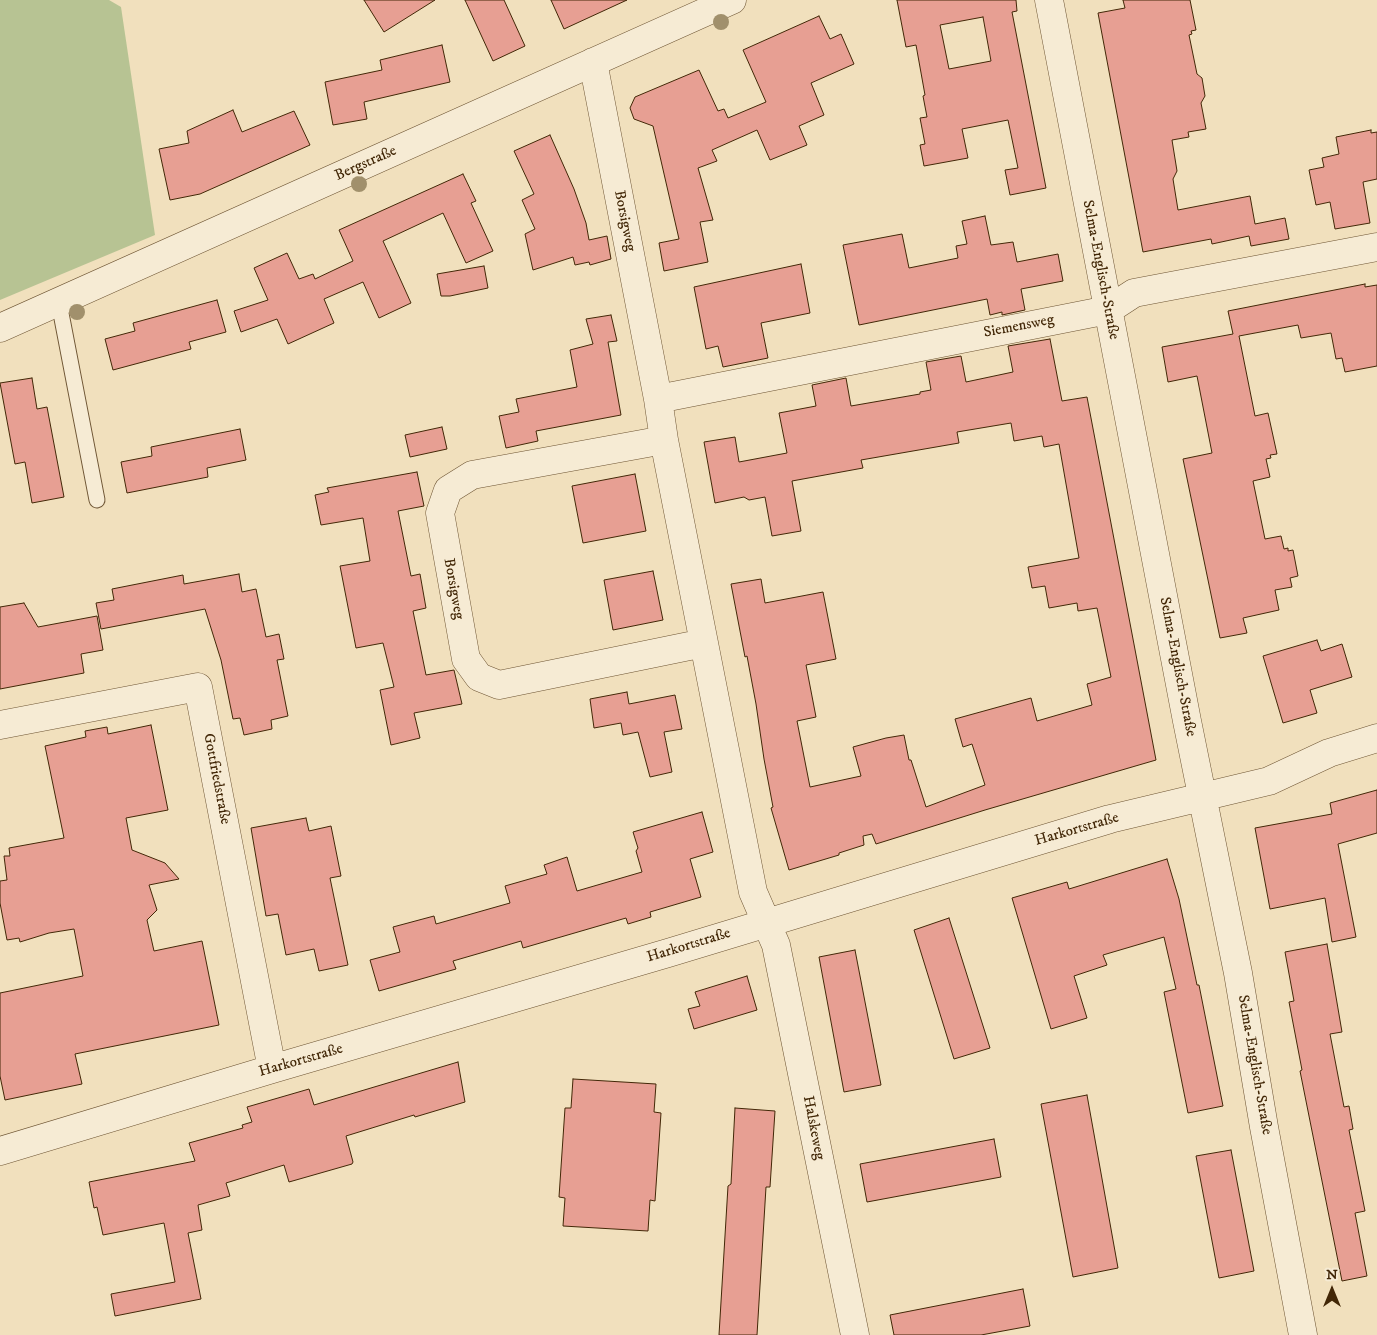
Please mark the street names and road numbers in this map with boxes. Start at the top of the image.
street label: Bergstraße [332,142,400,186]
street label: Borsigweg [609,189,639,253]
street label: Selma-Englisch-Straße [1078,199,1122,341]
street label: Siemensweg [982,311,1056,343]
street label: Borsigweg [439,557,467,621]
street label: Selma-Englisch-Straße [1155,596,1199,738]
street label: Gottfriedstraße [198,732,234,826]
street label: Harkortstraße [1033,809,1121,851]
street label: Harkortstraße [645,925,733,967]
street label: Selma-Englisch-Straße [1233,994,1275,1136]
street label: Harkortstraße [257,1040,345,1082]
street label: Halskeweg [798,1094,828,1162]

